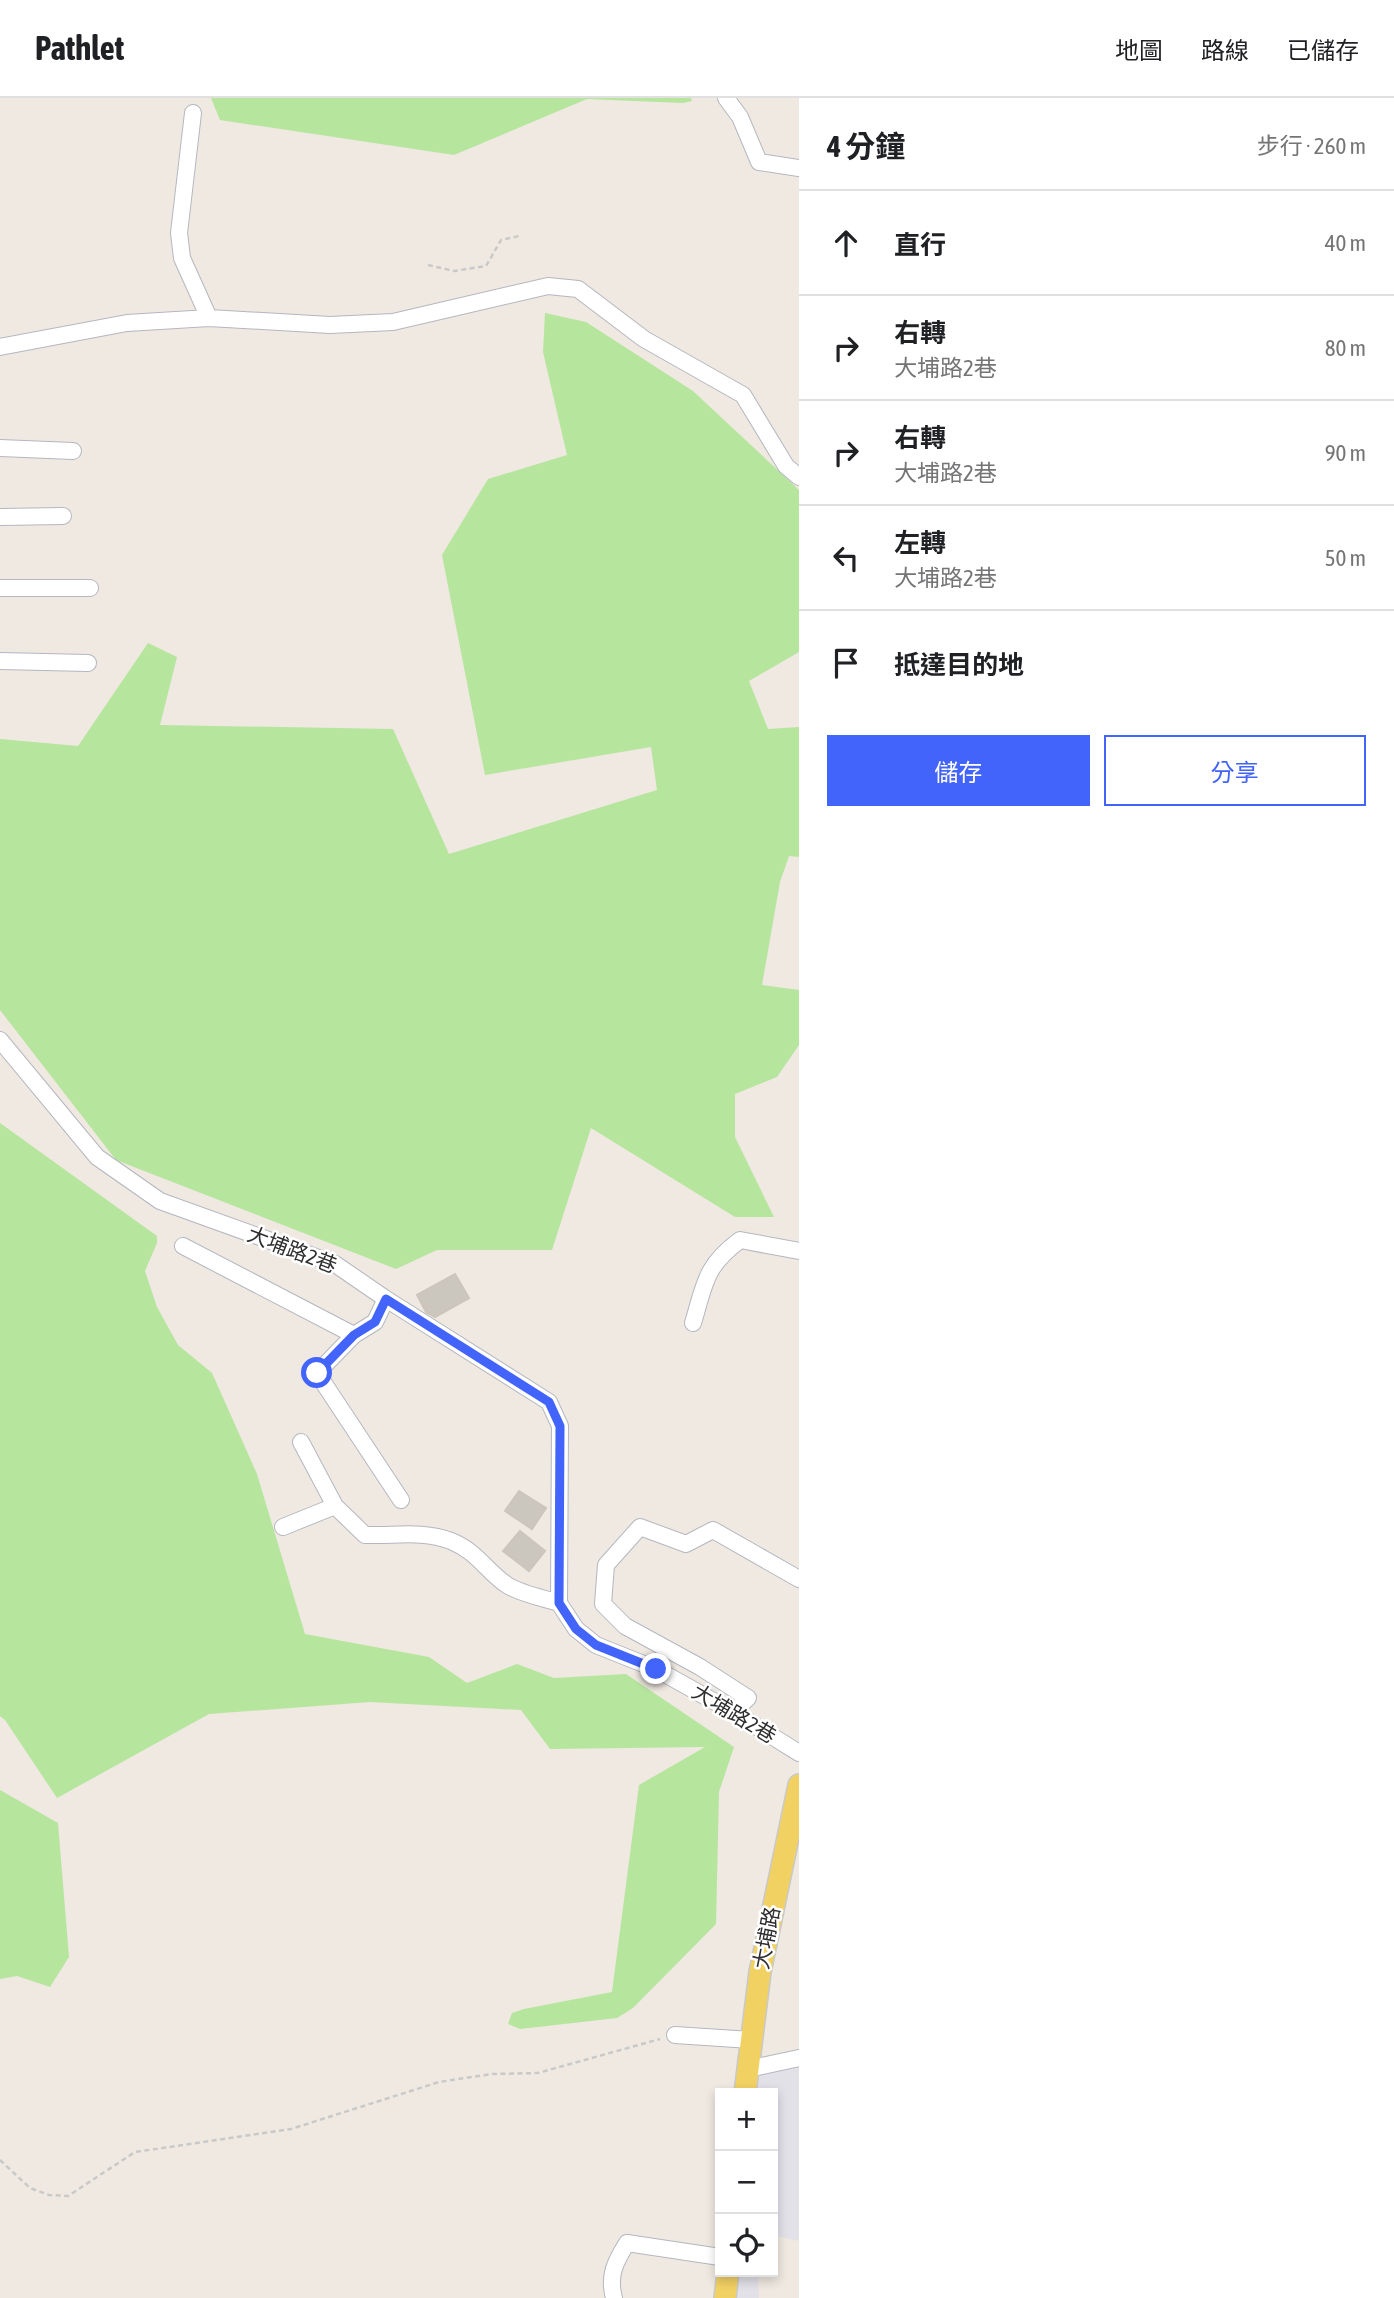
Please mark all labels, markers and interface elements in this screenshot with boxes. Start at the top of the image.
text: Pathlet [35,29,124,67]
text: 地圖 [1115,37,1163,64]
text: 路線 [1201,37,1249,64]
text: 已儲存 [1287,37,1359,64]
text: 4 分鐘 [827,129,905,163]
text: 步行 · 260 m [1257,133,1366,159]
icon: ahead [827,224,865,262]
text: 直行 [894,230,946,260]
text: 40 m [1325,230,1366,256]
text: 右轉 [894,318,946,348]
icon: right [827,329,865,367]
text: 80 m [1325,335,1366,361]
text: 大埔路2巷 [894,355,997,381]
text: 右轉 [894,423,946,453]
icon: right [827,434,865,472]
text: 90 m [1325,440,1366,466]
text: 大埔路2巷 [894,460,997,486]
text: 左轉 [894,528,946,558]
icon: left [827,539,865,577]
text: 50 m [1325,545,1366,571]
text: 大埔路2巷 [894,565,997,591]
icon: arrive [827,644,865,682]
text: 抵達目的地 [894,650,1024,680]
button: 儲存 [827,735,1090,806]
button: 分享 [1104,735,1366,806]
street label: 大埔路2巷 [244,1221,340,1277]
route start [301,1357,332,1388]
route end [640,1653,671,1684]
street label: 大埔路2巷 [688,1679,781,1748]
street label: 大埔路 [748,1905,784,1971]
map controls [715,2088,778,2277]
button: + [715,2088,778,2151]
button: − [715,2151,778,2214]
button: locate [715,2214,778,2277]

